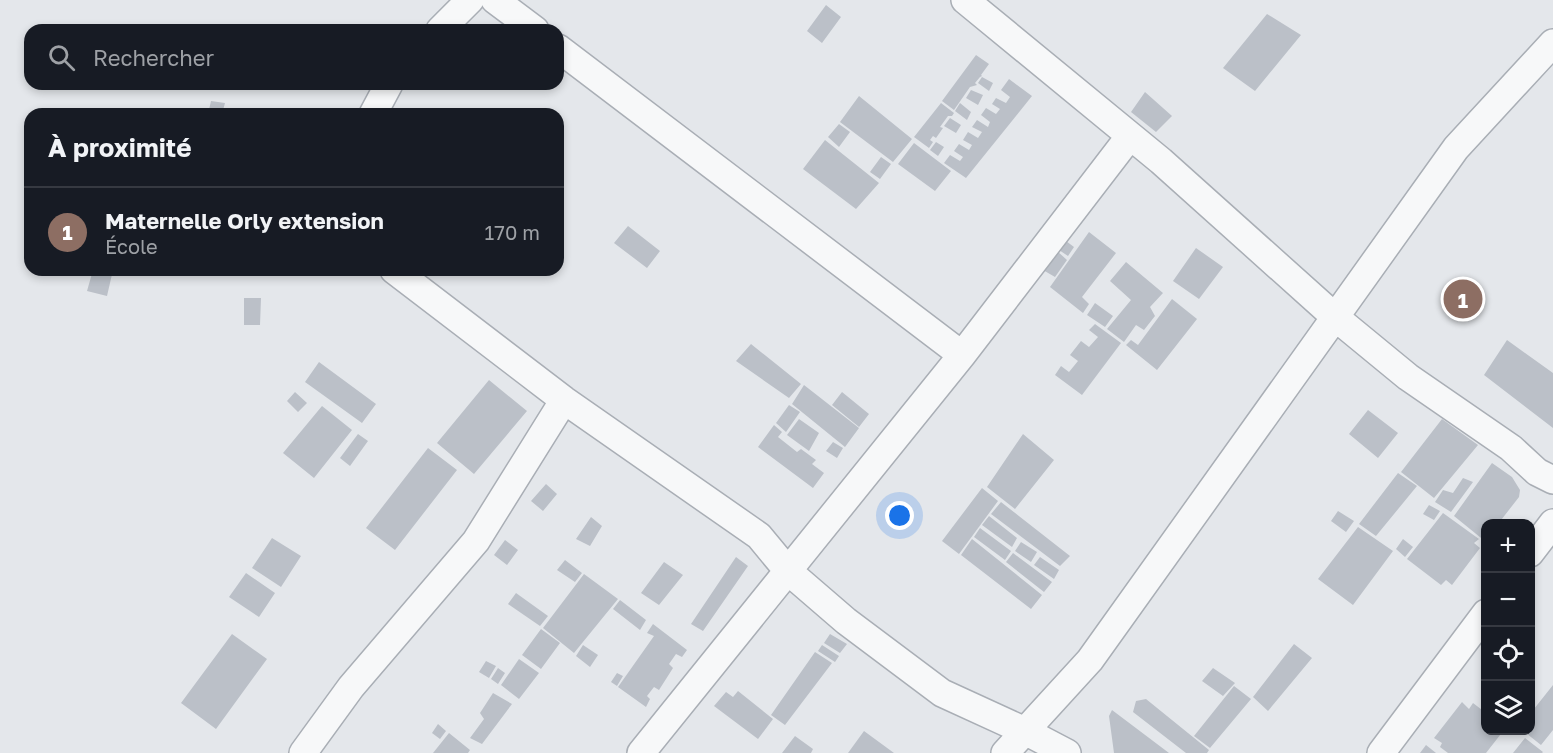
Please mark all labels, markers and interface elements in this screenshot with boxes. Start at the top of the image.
search box [24,24,564,90]
icon: search [45,41,78,74]
text: Rechercher [93,44,214,71]
text: À proximité [48,132,192,163]
text: Maternelle Orly extension [105,207,384,234]
text: 1 [62,220,73,244]
text: 170 m [485,220,540,244]
text: École [105,234,158,258]
pin: 1 [1444,276,1482,322]
your location [885,501,914,530]
map controls [1481,519,1535,735]
button: + [1481,519,1535,573]
button: − [1481,573,1535,627]
button: locate [1481,627,1535,681]
button: layers [1481,681,1535,735]

